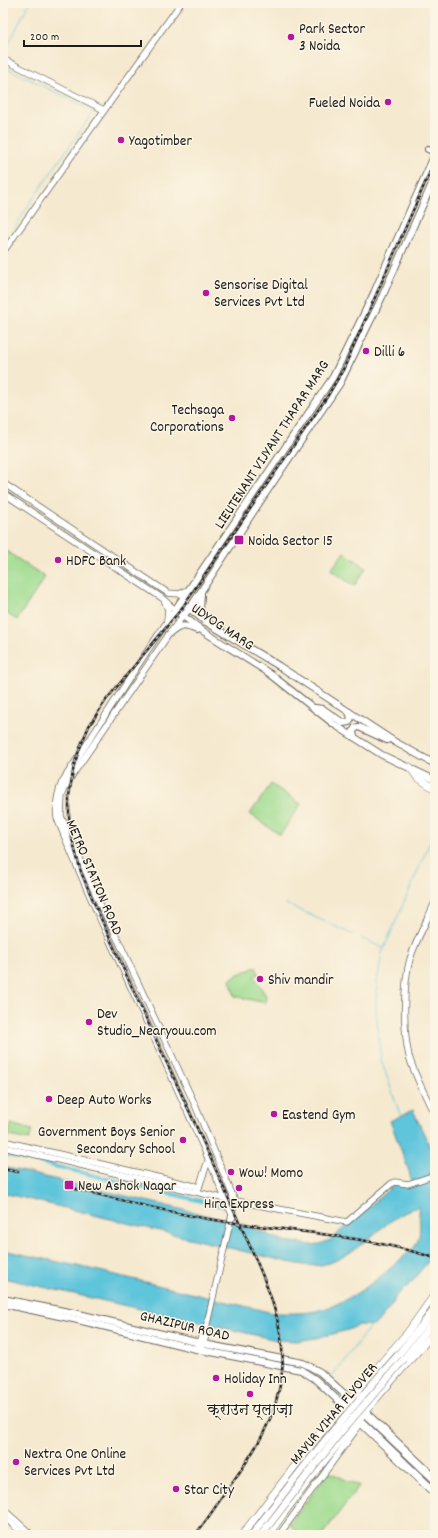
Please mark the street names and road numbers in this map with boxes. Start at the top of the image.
street label: LIEUTENANT VIJYANT THAPAR MARG [210,356,336,534]
street label: UDYOG MARG [186,598,258,657]
street label: METRO STATION ROAD [59,817,128,939]
street label: GHAZIPUR ROAD [138,1306,232,1348]
street label: MAYUR VIHAR FLYOVER [285,1359,384,1470]

